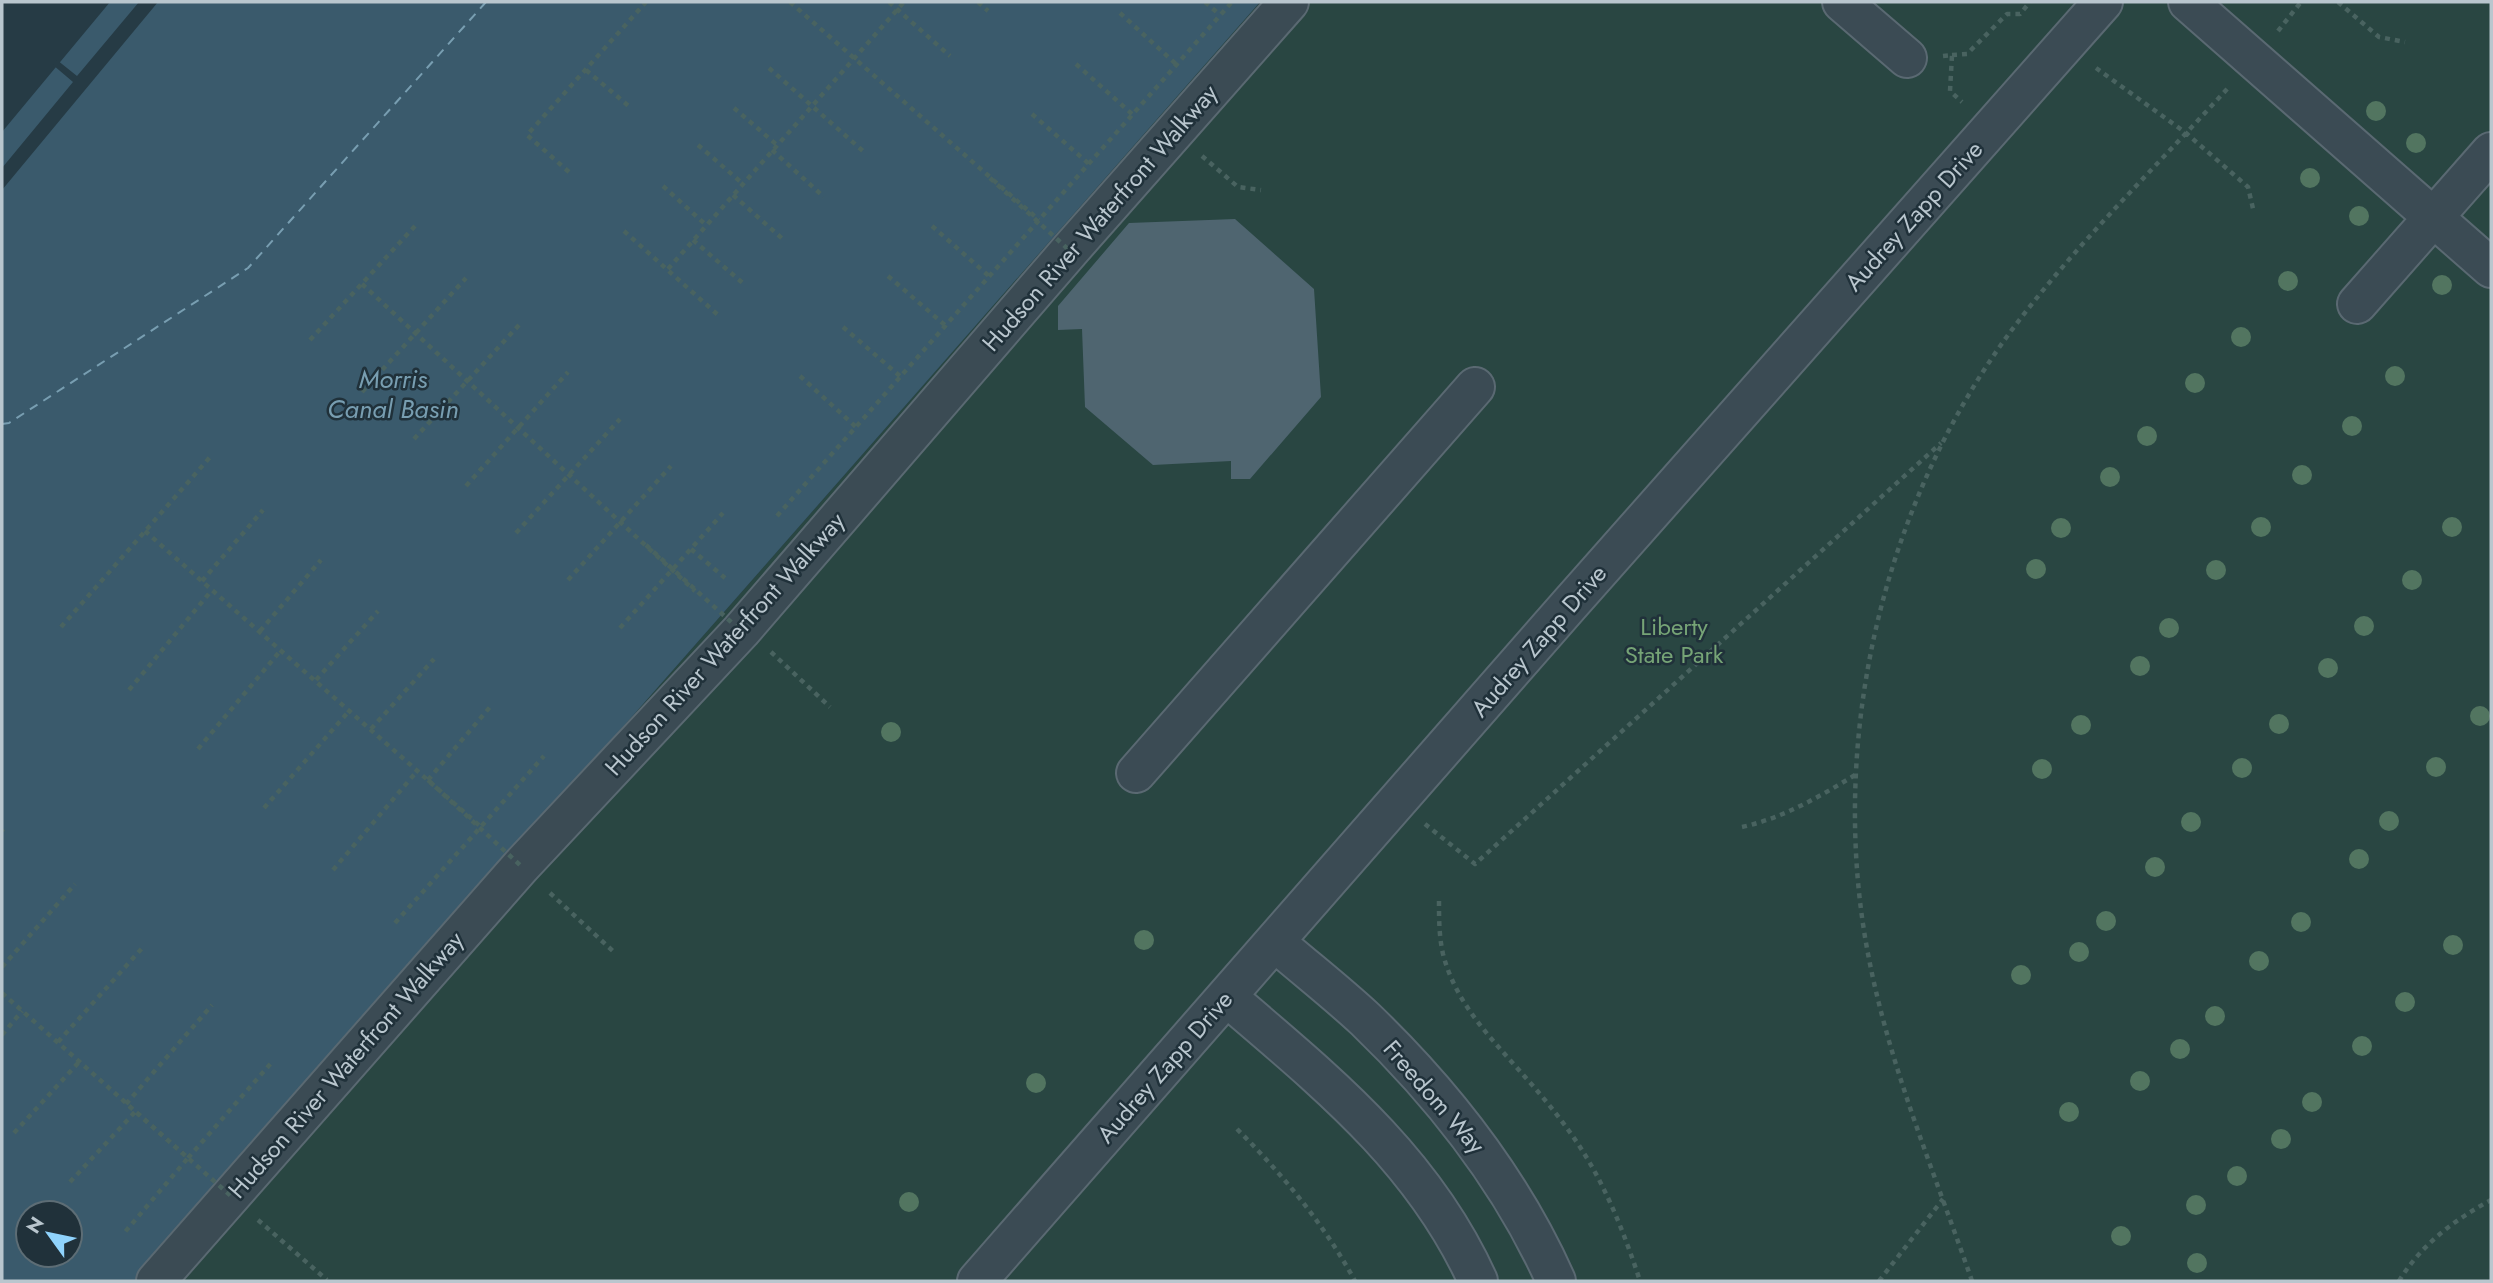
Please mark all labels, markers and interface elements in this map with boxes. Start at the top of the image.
street label: Hudson River Waterfront Walkway [974,76,1226,359]
street label: Audrey Zapp Drive [1836,133,1991,299]
water label: Morris Canal Basin [327,360,459,428]
street label: Hudson River Waterfront Walkway [597,504,853,783]
street label: Audrey Zapp Drive [1462,557,1615,725]
park label: Liberty State Park [1625,609,1724,672]
street label: Hudson River Waterfront Walkway [220,923,472,1206]
street label: Audrey Zapp Drive [1088,983,1241,1151]
street label: Freedom Way [1375,1032,1494,1161]
north arrow [14,1199,84,1269]
text: N [20,1211,51,1239]

